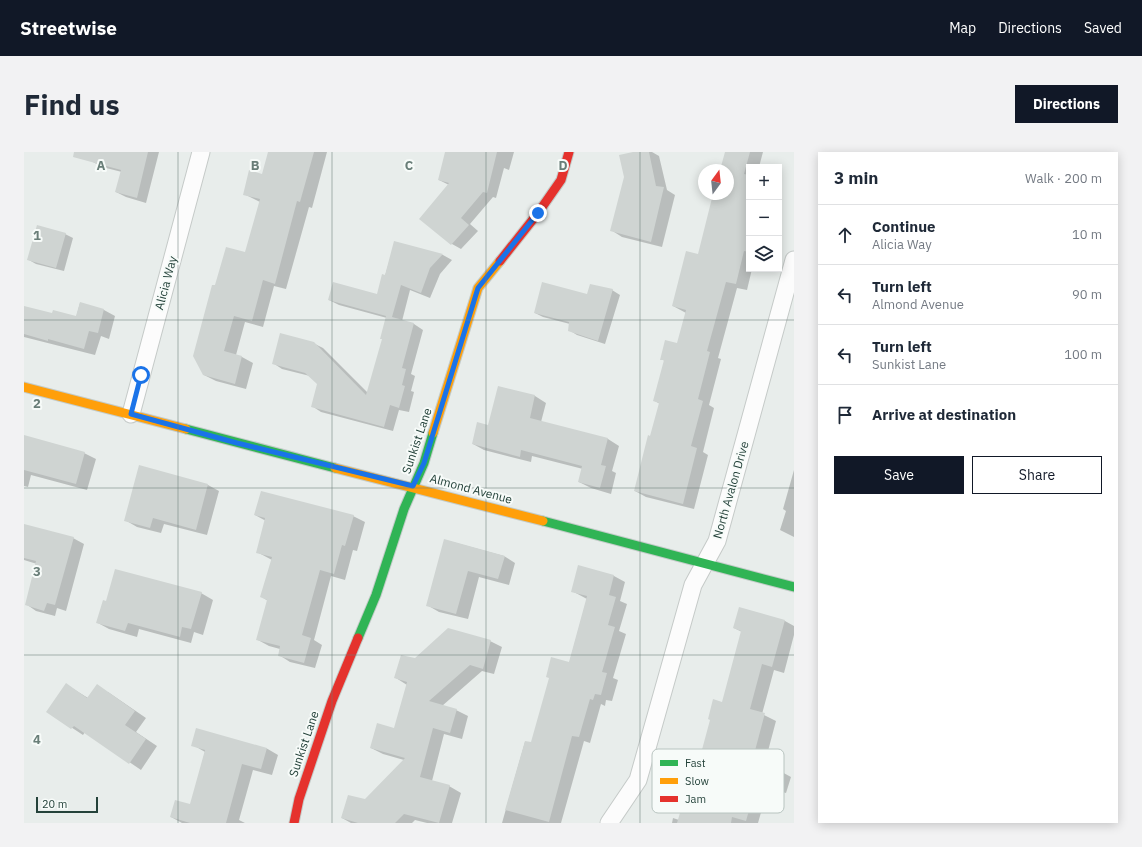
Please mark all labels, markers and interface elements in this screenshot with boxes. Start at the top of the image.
text: Streetwise [20,16,117,40]
text: Map [949,19,976,37]
text: Directions [998,19,1062,37]
text: Saved [1084,19,1122,37]
button: Directions [1015,85,1118,123]
text: Find us [24,86,120,123]
text: A [97,157,106,174]
text: B [251,157,260,174]
text: C [405,157,414,174]
text: D [558,157,568,174]
north arrow [698,164,734,200]
map controls [746,164,782,272]
button: + [746,164,782,200]
text: 3 min [834,167,878,189]
text: Walk · 200 m [1025,170,1102,187]
button: − [746,200,782,236]
route end [529,204,547,222]
text: Continue [872,217,936,236]
icon: ahead [834,224,856,246]
text: 10 m [1072,226,1102,243]
text: 1 [33,227,41,244]
button: layers [746,236,782,272]
text: Alicia Way [872,236,932,253]
street label: Alicia Way [151,254,180,311]
text: Turn left [872,277,932,296]
icon: left [834,284,856,306]
text: 90 m [1072,286,1102,303]
text: Almond Avenue [872,296,964,313]
text: Turn left [872,337,932,356]
icon: left [834,344,856,366]
text: 100 m [1064,346,1102,363]
text: Sunkist Lane [872,356,946,373]
route start [132,366,150,384]
text: 2 [33,395,41,412]
icon: arrive [834,404,856,426]
text: Arrive at destination [872,405,1016,424]
street label: Sunkist Lane [398,406,435,476]
street label: North Avalon Drive [709,439,752,540]
button: Save [834,456,964,494]
button: Share [972,456,1102,494]
street label: Almond Avenue [428,470,514,507]
text: 3 [33,563,41,580]
street label: Sunkist Lane [285,709,322,779]
text: 4 [33,731,41,748]
legend [652,749,784,813]
text: Fast [685,756,706,770]
text: Slow [685,774,709,788]
text: Jam [685,792,706,806]
scale bar [36,795,98,814]
text: 20 m [42,797,67,811]

